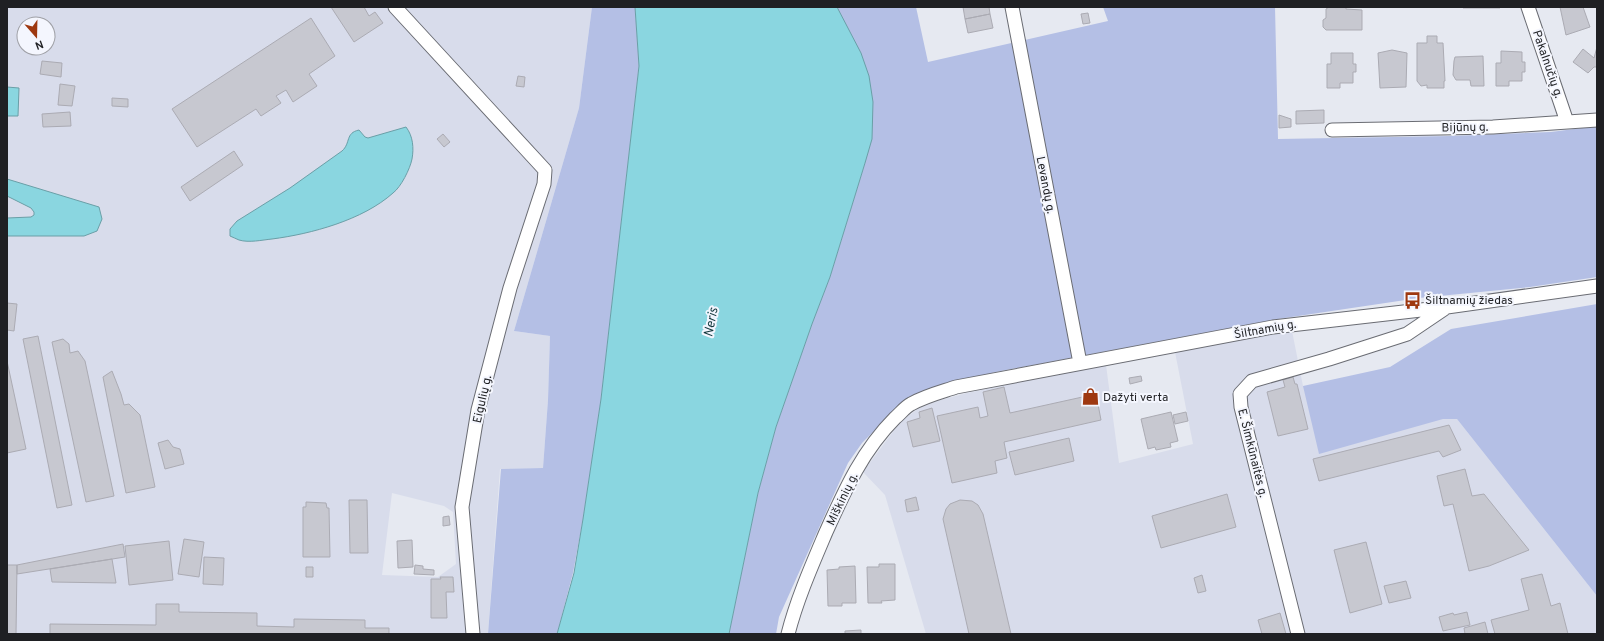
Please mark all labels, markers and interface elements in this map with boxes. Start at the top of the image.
north arrow [16,16,56,56]
street label: Pakalnučių g. [1528,28,1566,101]
text: N [33,37,45,52]
street label: Bijūnų g. [1441,120,1489,136]
street label: Levandų g. [1032,155,1058,215]
bus stop icon: Šiltnamių žiedas [1402,290,1422,310]
place label: Šiltnamių žiedas [1425,293,1513,309]
water label: Neris [701,306,723,338]
street label: Šiltnamių g. [1233,317,1298,343]
street label: Eigulių g. [470,373,496,425]
shop icon: Dažyti verta [1080,387,1100,407]
place label: Dažyti verta [1103,390,1168,406]
street label: E. Šimkūnaitės g. [1233,407,1271,500]
street label: Miškinių g. [823,470,863,528]

